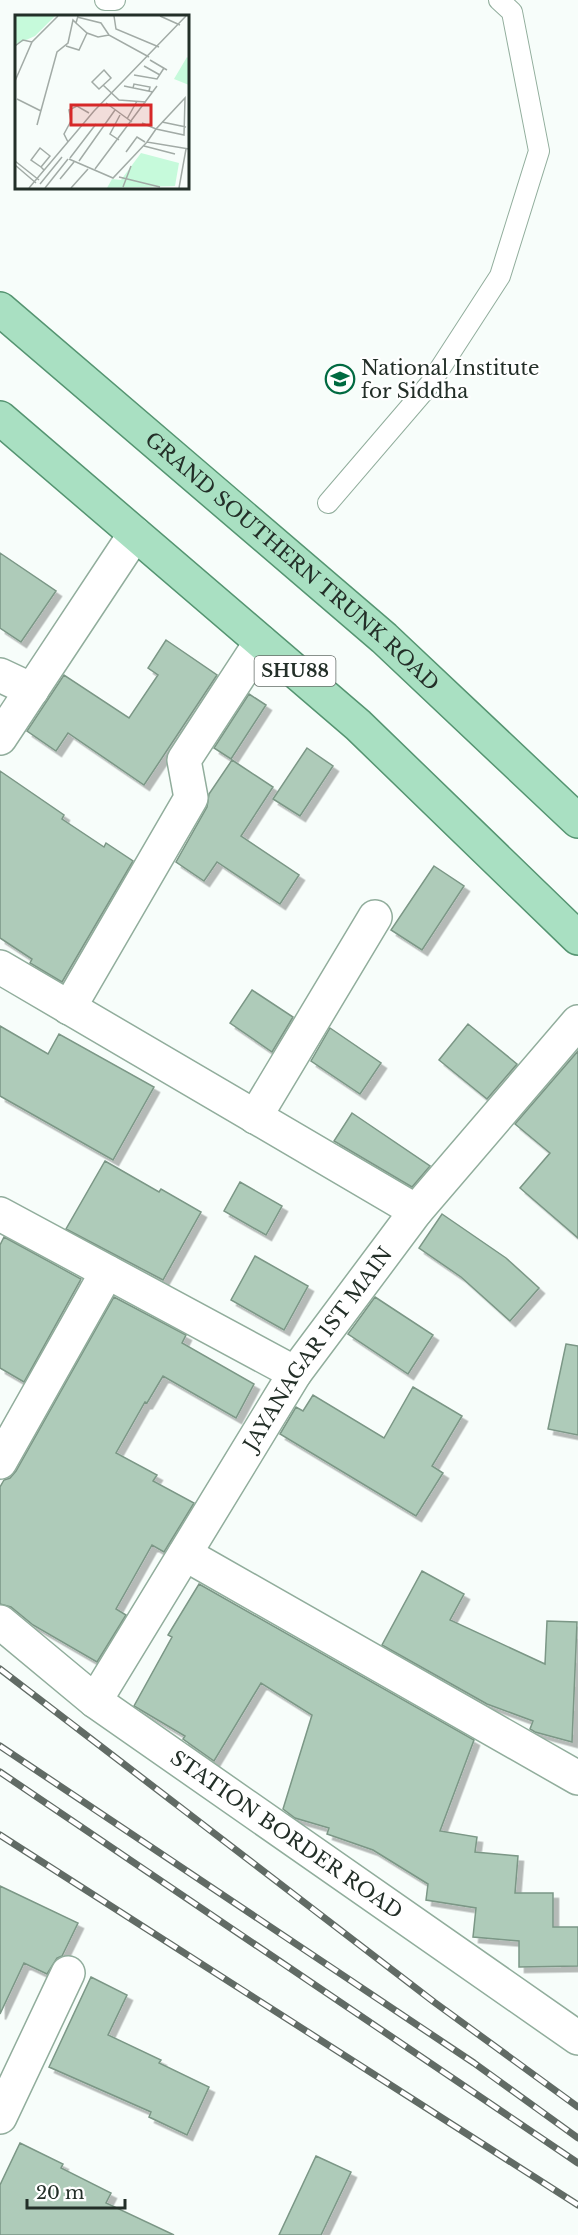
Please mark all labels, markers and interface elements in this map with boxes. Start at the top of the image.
inset map [15,15,189,189]
place label: National Institute for Siddha [361,356,539,403]
school or university icon: National Institute for Siddha [324,363,356,395]
street label: GRAND SOUTHERN TRUNK ROAD [141,427,444,695]
road number: SHU88 [254,656,336,686]
street label: JAYANAGAR 1ST MAIN [237,1242,397,1458]
street label: STATION BORDER ROAD [166,1745,407,1924]
scale bar [27,2172,124,2210]
text: 20 m [36,2182,84,2204]

